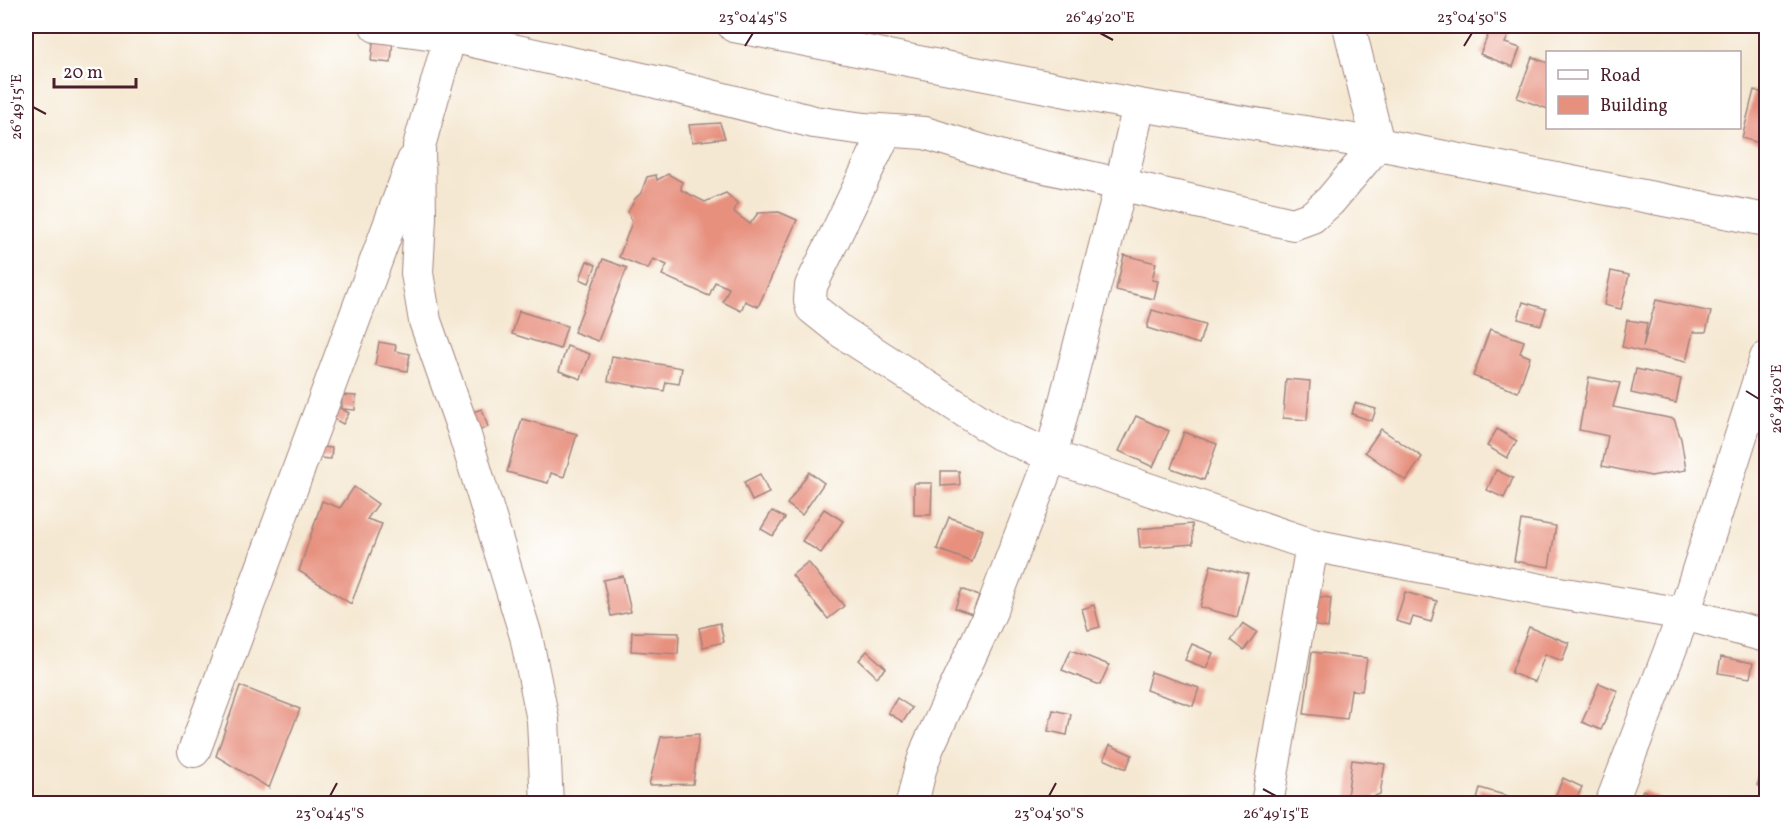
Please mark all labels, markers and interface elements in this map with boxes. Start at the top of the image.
text: 23°04'45"S [719,8,787,29]
text: 26°49'20"E [1065,8,1135,29]
text: 23°04'50"S [1437,8,1507,29]
scale bar [54,51,136,89]
legend [1546,51,1741,129]
text: 20 m [63,61,103,86]
text: Road [1600,64,1641,89]
text: 26°49'15"E [7,74,28,140]
text: Building [1600,94,1668,119]
text: 26°49'20"E [1767,364,1788,434]
text: 23°04'45"S [296,804,364,825]
text: 23°04'50"S [1014,804,1084,825]
text: 26°49'15"E [1243,804,1309,825]

